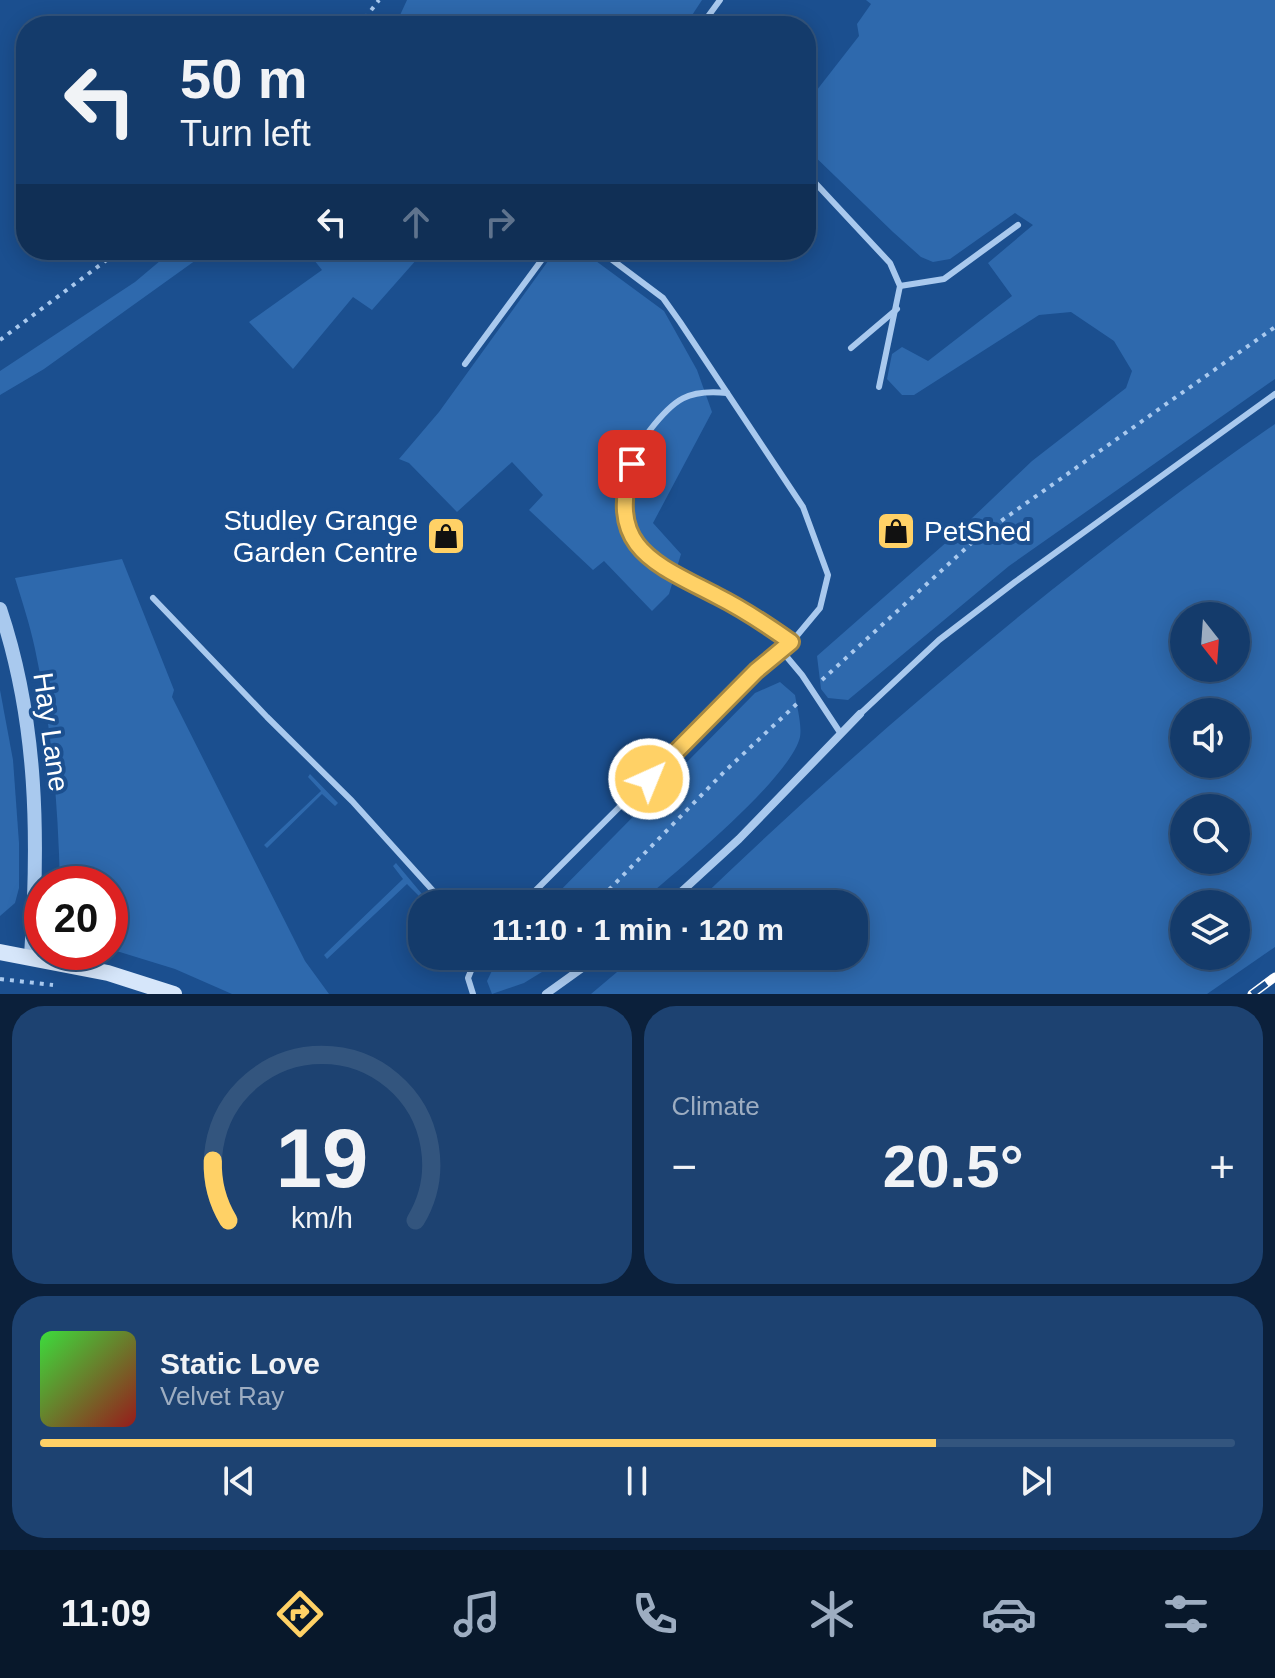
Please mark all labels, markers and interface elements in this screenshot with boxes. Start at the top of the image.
text: 50 m [180,47,308,110]
icon: left [48,48,152,152]
text: Turn left [180,113,311,154]
icon: left [310,200,354,244]
icon: ahead [394,200,438,244]
icon: right [478,200,522,244]
pin [598,430,666,498]
icon: arrive [610,442,654,486]
place label: Studley Grange Garden Centre [223,505,418,568]
shop icon: PetShed [875,510,917,552]
shop icon: Studley Grange Garden Centre [425,515,467,557]
place label: PetShed [924,516,1031,547]
north arrow [1170,602,1250,682]
map controls [1170,602,1250,970]
street label: Hay Lane [27,670,75,794]
button: sound [1170,698,1250,778]
position arrow [607,737,691,821]
button: search [1170,794,1250,874]
speed limit sign: 20 [24,866,128,970]
button: layers [1170,890,1250,970]
text: 11:10 · 1 min · 120 m [492,913,784,946]
text: Climate [672,1091,760,1121]
text: 19 [275,1112,368,1205]
text: 20.5° [883,1133,1024,1200]
text: − [672,1142,697,1191]
text: + [1209,1142,1235,1191]
text: km/h [291,1202,353,1234]
text: Static Love [160,1347,320,1380]
text: Velvet Ray [160,1381,284,1411]
icon: previous [217,1459,261,1503]
icon: pause [615,1459,659,1503]
icon: next [1014,1459,1058,1503]
icon: directions [272,1586,328,1642]
icon: music [449,1586,505,1642]
icon: phone [627,1586,683,1642]
icon: climate [804,1586,860,1642]
icon: car [981,1586,1037,1642]
icon: filters [1158,1586,1214,1642]
text: 11:09 [61,1593,151,1634]

